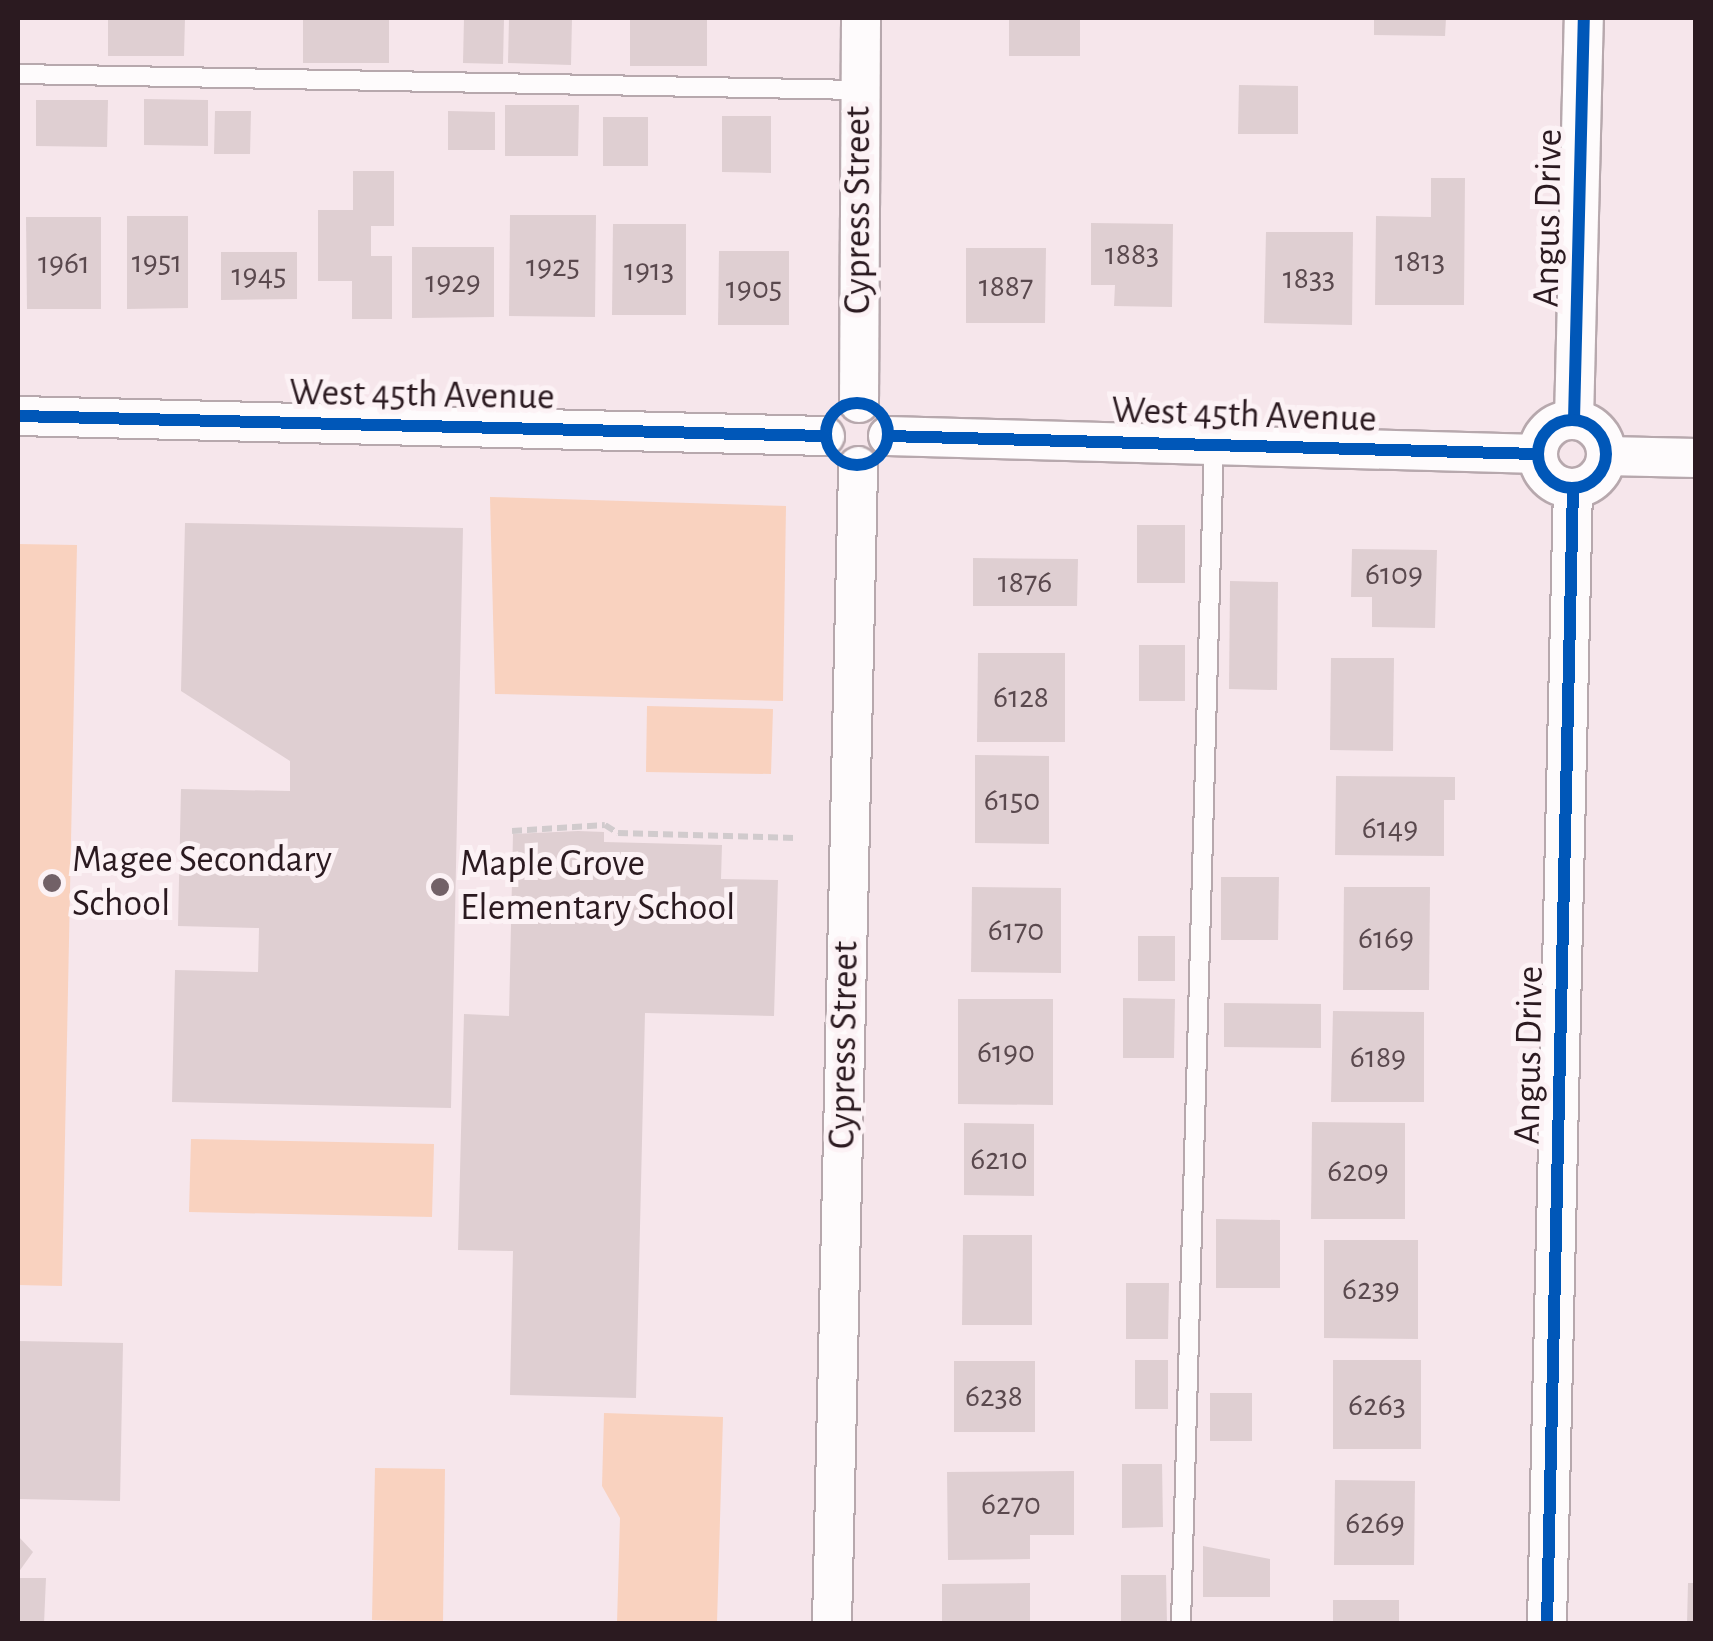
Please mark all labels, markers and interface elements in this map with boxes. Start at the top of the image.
street label: Cypress Street [836,106,882,314]
street label: Angus Drive [1525,128,1573,308]
house number: 1883 [1105,235,1159,273]
house number: 1813 [1395,242,1445,280]
house number: 1951 [132,243,182,281]
house number: 1961 [38,244,90,282]
house number: 1925 [526,247,580,285]
house number: 1913 [624,251,674,289]
house number: 1945 [232,256,286,294]
house number: 1833 [1283,259,1335,297]
house number: 1929 [425,263,481,301]
house number: 1887 [979,267,1033,305]
house number: 1905 [726,269,782,307]
street label: West 45th Avenue [289,371,555,421]
street label: West 45th Avenue [1111,389,1377,443]
house number: 6109 [1365,555,1423,593]
house number: 1876 [998,563,1052,601]
house number: 6128 [993,678,1049,716]
house number: 6150 [984,781,1040,819]
house number: 6149 [1362,809,1418,847]
place label: Magee Secondary School [72,838,332,928]
place label: Maple Grove Elementary School [460,842,735,932]
marker: Magee Secondary School [41,872,63,894]
marker: Maple Grove Elementary School [429,876,451,898]
house number: 6170 [988,911,1044,949]
house number: 6169 [1358,919,1414,957]
street label: Cypress Street [820,941,870,1149]
street label: Angus Drive [1506,965,1554,1145]
house number: 6190 [977,1033,1035,1071]
house number: 6189 [1350,1038,1406,1076]
house number: 6210 [970,1140,1028,1178]
house number: 6209 [1327,1152,1389,1190]
house number: 6239 [1342,1270,1400,1308]
house number: 6238 [965,1377,1023,1415]
house number: 6263 [1348,1386,1406,1424]
house number: 6270 [981,1485,1041,1523]
house number: 6269 [1345,1504,1405,1542]

